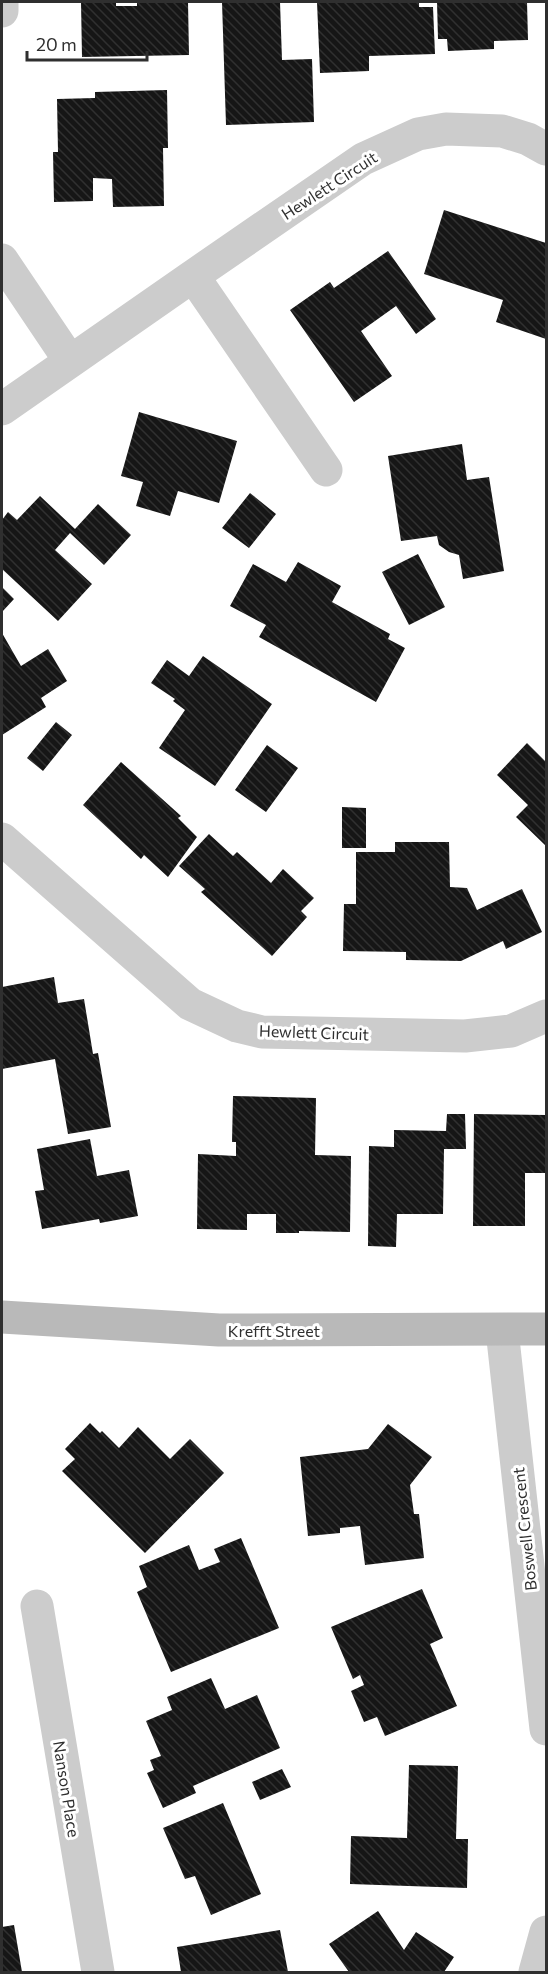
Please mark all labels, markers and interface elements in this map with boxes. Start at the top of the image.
scale bar [27,24,147,62]
text: 20 m [36,33,77,55]
street label: Hewlett Circuit [278,147,381,223]
street label: Hewlett Circuit [259,1021,370,1043]
street label: Krefft Street [228,1321,321,1340]
street label: Boswell Crescent [508,1466,540,1592]
street label: Nanson Place [50,1739,84,1839]

